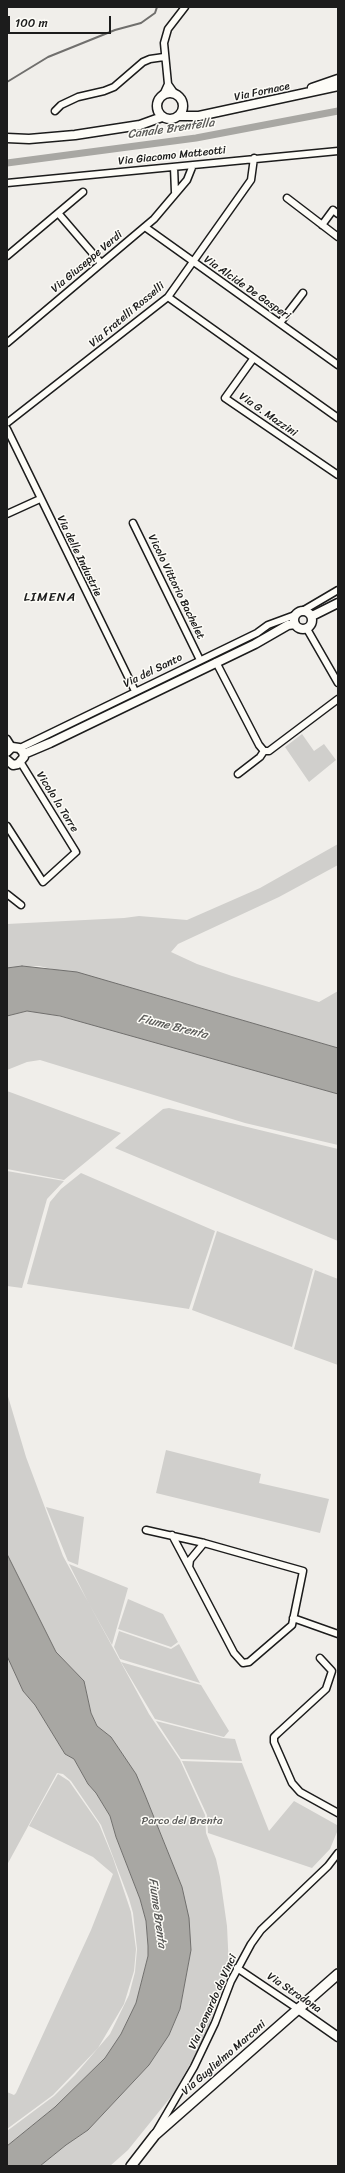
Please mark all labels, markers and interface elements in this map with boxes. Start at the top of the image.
scale bar [10,8,113,34]
text: 100 m [15,12,48,34]
street label: Via Fornace [233,80,291,104]
water label: Canale Brentella [127,116,215,142]
street label: Via Giacomo Matteotti [118,144,226,168]
street label: Via Giuseppe Verdi [49,228,125,296]
street label: Via Alcide De Gasperi [201,253,293,323]
street label: Via Fratelli Rosselli [87,280,167,350]
street label: Via G. Mazzini [236,390,300,440]
street label: Via delle Industrie [54,513,104,599]
street label: Vicolo Vittorio Bachelet [145,532,207,642]
district label: LIMENA [23,590,77,606]
street label: Via del Santo [121,651,185,691]
street label: Vicolo la Torre [33,769,81,835]
water label: Fiume Brenta [137,1011,209,1043]
park label: Parco del Brenta [141,1814,223,1828]
water label: Fiume Brenta [145,1877,169,1949]
street label: Via Leonardo da Vinci [186,1952,240,2052]
street label: Via Stradona [264,1970,324,2016]
street label: Via Guglielmo Marconi [179,2018,269,2098]

